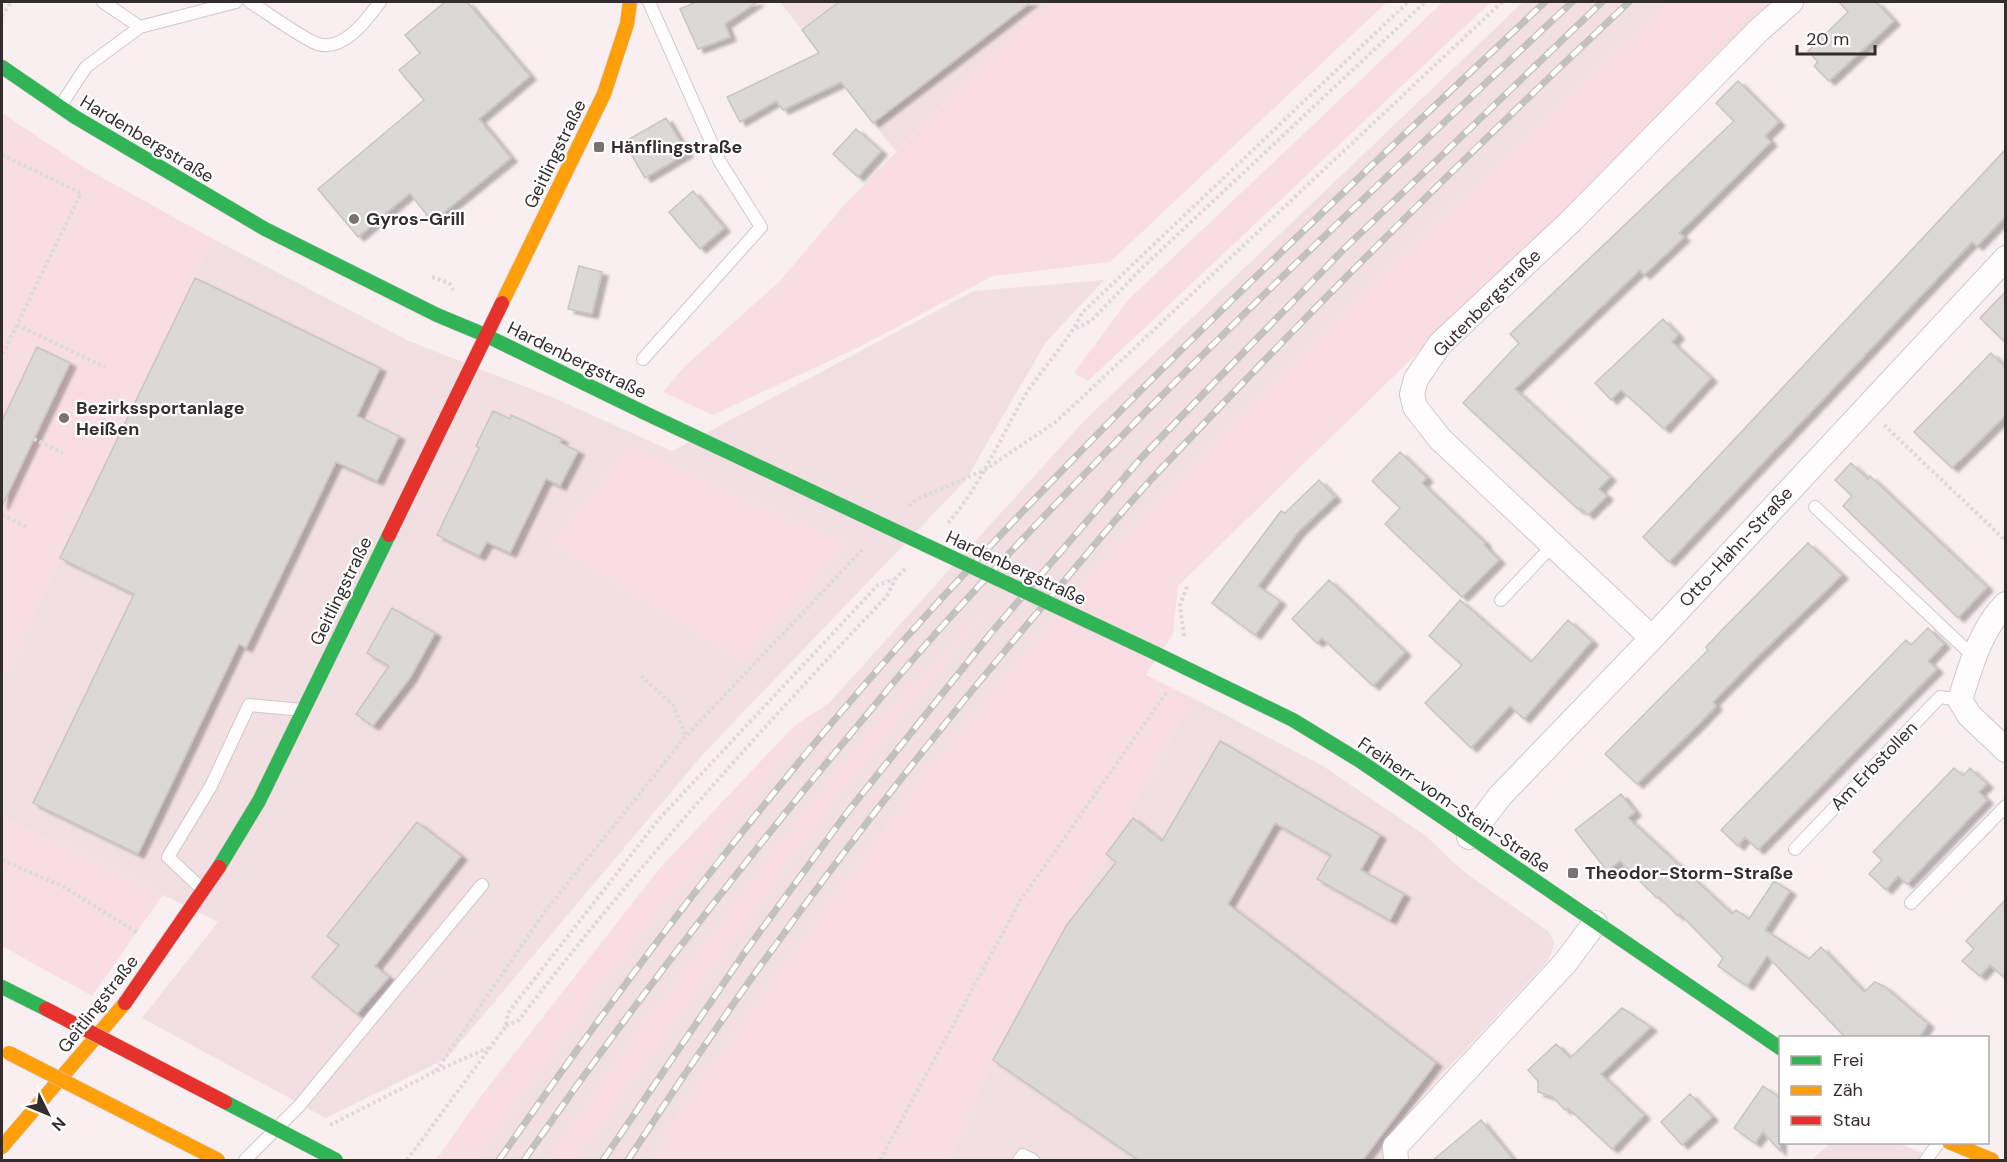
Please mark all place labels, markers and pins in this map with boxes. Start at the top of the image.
place label: Hänflingstraße [611,135,742,159]
marker: Hänflingstraße [592,140,606,154]
place label: Gyros-Grill [366,207,465,231]
marker: Gyros-Grill [347,212,361,226]
place label: Bezirkssportanlage Heißen [76,396,245,441]
marker: Bezirkssportanlage Heißen [57,411,71,425]
place label: Theodor-Storm-Straße [1585,861,1794,885]
marker: Theodor-Storm-Straße [1566,866,1580,880]

